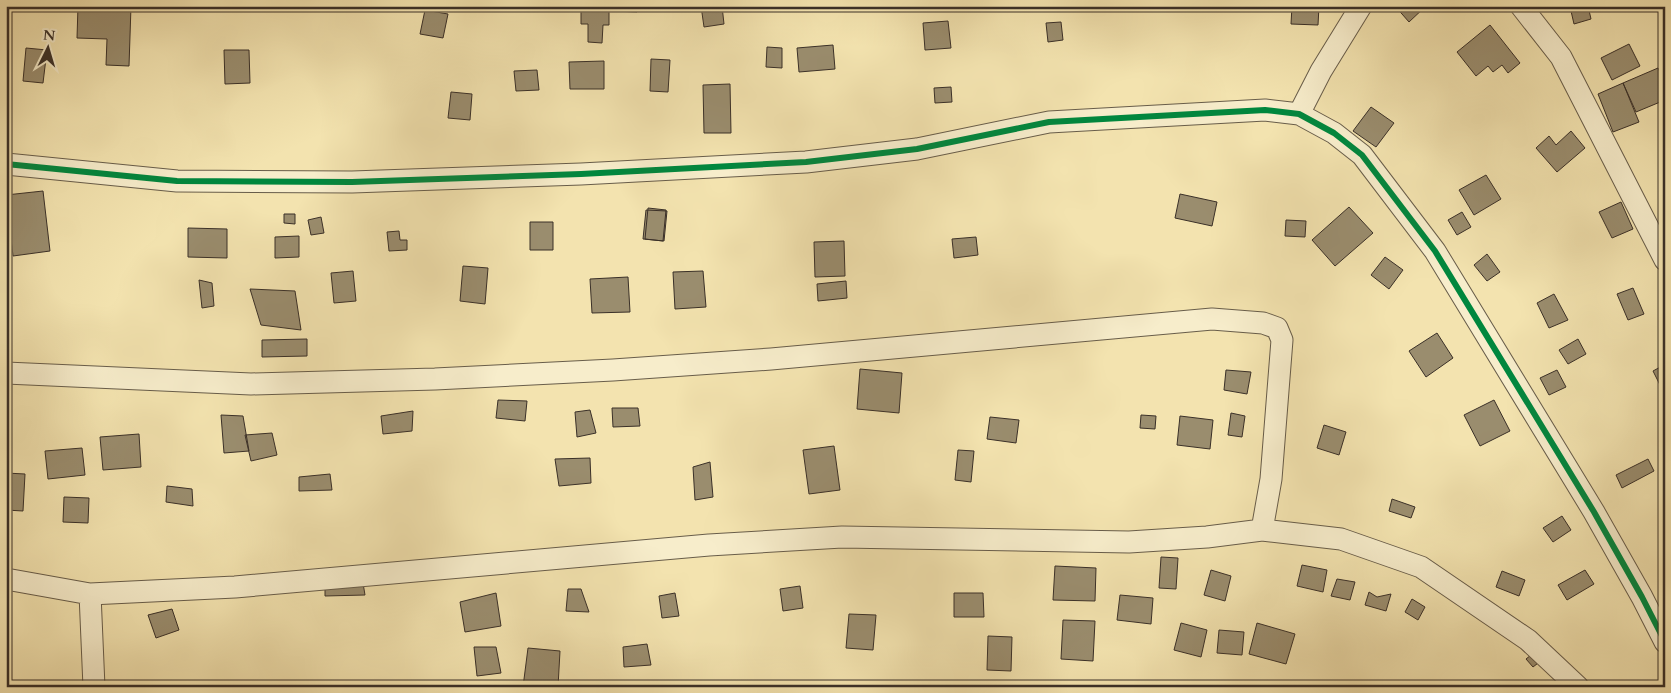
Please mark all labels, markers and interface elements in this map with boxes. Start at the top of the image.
north arrow [22,22,72,72]
text: N [42,26,56,46]

